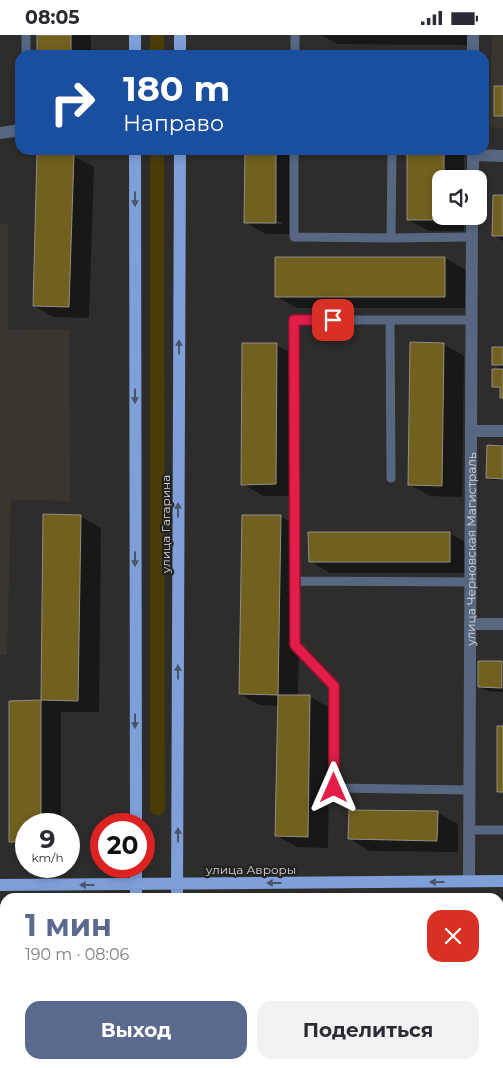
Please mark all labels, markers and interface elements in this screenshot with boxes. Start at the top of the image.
text: 08:05 [25,6,80,29]
text: 180 m [123,67,230,110]
icon: right [40,70,105,135]
text: Направо [123,110,224,137]
map controls [432,170,487,225]
button: sound [432,170,487,225]
one-way arrow [131,191,139,207]
pin [312,299,354,341]
icon: arrive [319,306,347,334]
one-way arrow [175,339,183,355]
one-way arrow [131,388,139,404]
street label: улица Черновская Магистраль [463,452,478,647]
street label: улица Гагарина [158,475,173,574]
one-way arrow [175,501,183,517]
one-way arrow [131,551,139,567]
one-way arrow [174,664,182,680]
one-way arrow [131,713,139,729]
position arrow [307,761,359,813]
speed limit sign: 20 [90,813,155,878]
text: 9 [40,824,55,854]
one-way arrow [174,826,182,842]
text: km/h [31,850,64,865]
street label: улица Авроры [205,862,296,877]
one-way arrow [429,878,445,886]
one-way arrow [266,879,282,887]
one-way arrow [79,881,95,889]
text: 1 мин [25,907,112,944]
button: close [427,910,479,962]
text: 190 m · 08:06 [25,945,129,964]
button: Выход [25,1001,247,1059]
button: Поделиться [257,1001,479,1059]

